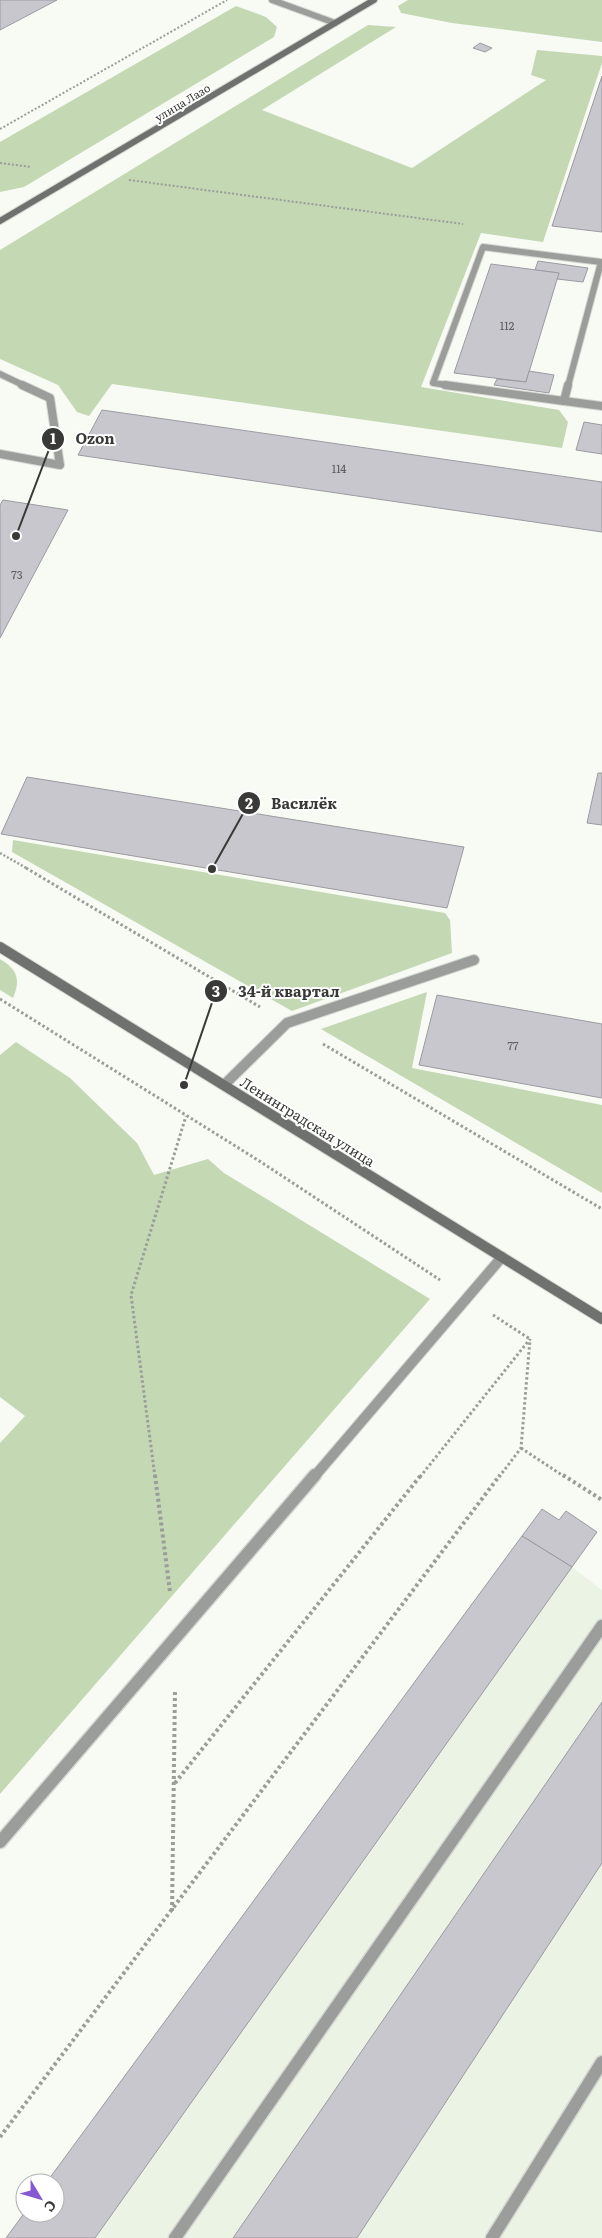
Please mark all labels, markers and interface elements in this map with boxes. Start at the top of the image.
street label: улица Лазо [151,79,213,125]
house number: 112 [500,317,515,333]
callout: Ozon [40,424,124,454]
text: 1 [50,426,56,449]
text: Ozon [75,426,115,449]
house number: 114 [332,460,346,476]
house number: 73 [11,566,23,582]
callout: Василёк [236,788,347,818]
text: 2 [245,791,253,814]
text: Василёк [271,791,337,814]
callout: 34-й квартал [204,976,350,1006]
text: 3 [212,979,220,1002]
text: 34-й квартал [238,979,340,1002]
house number: 77 [507,1037,519,1053]
street label: Ленинградская улица [237,1071,380,1171]
north arrow [15,2173,65,2223]
text: С [40,2197,62,2217]

